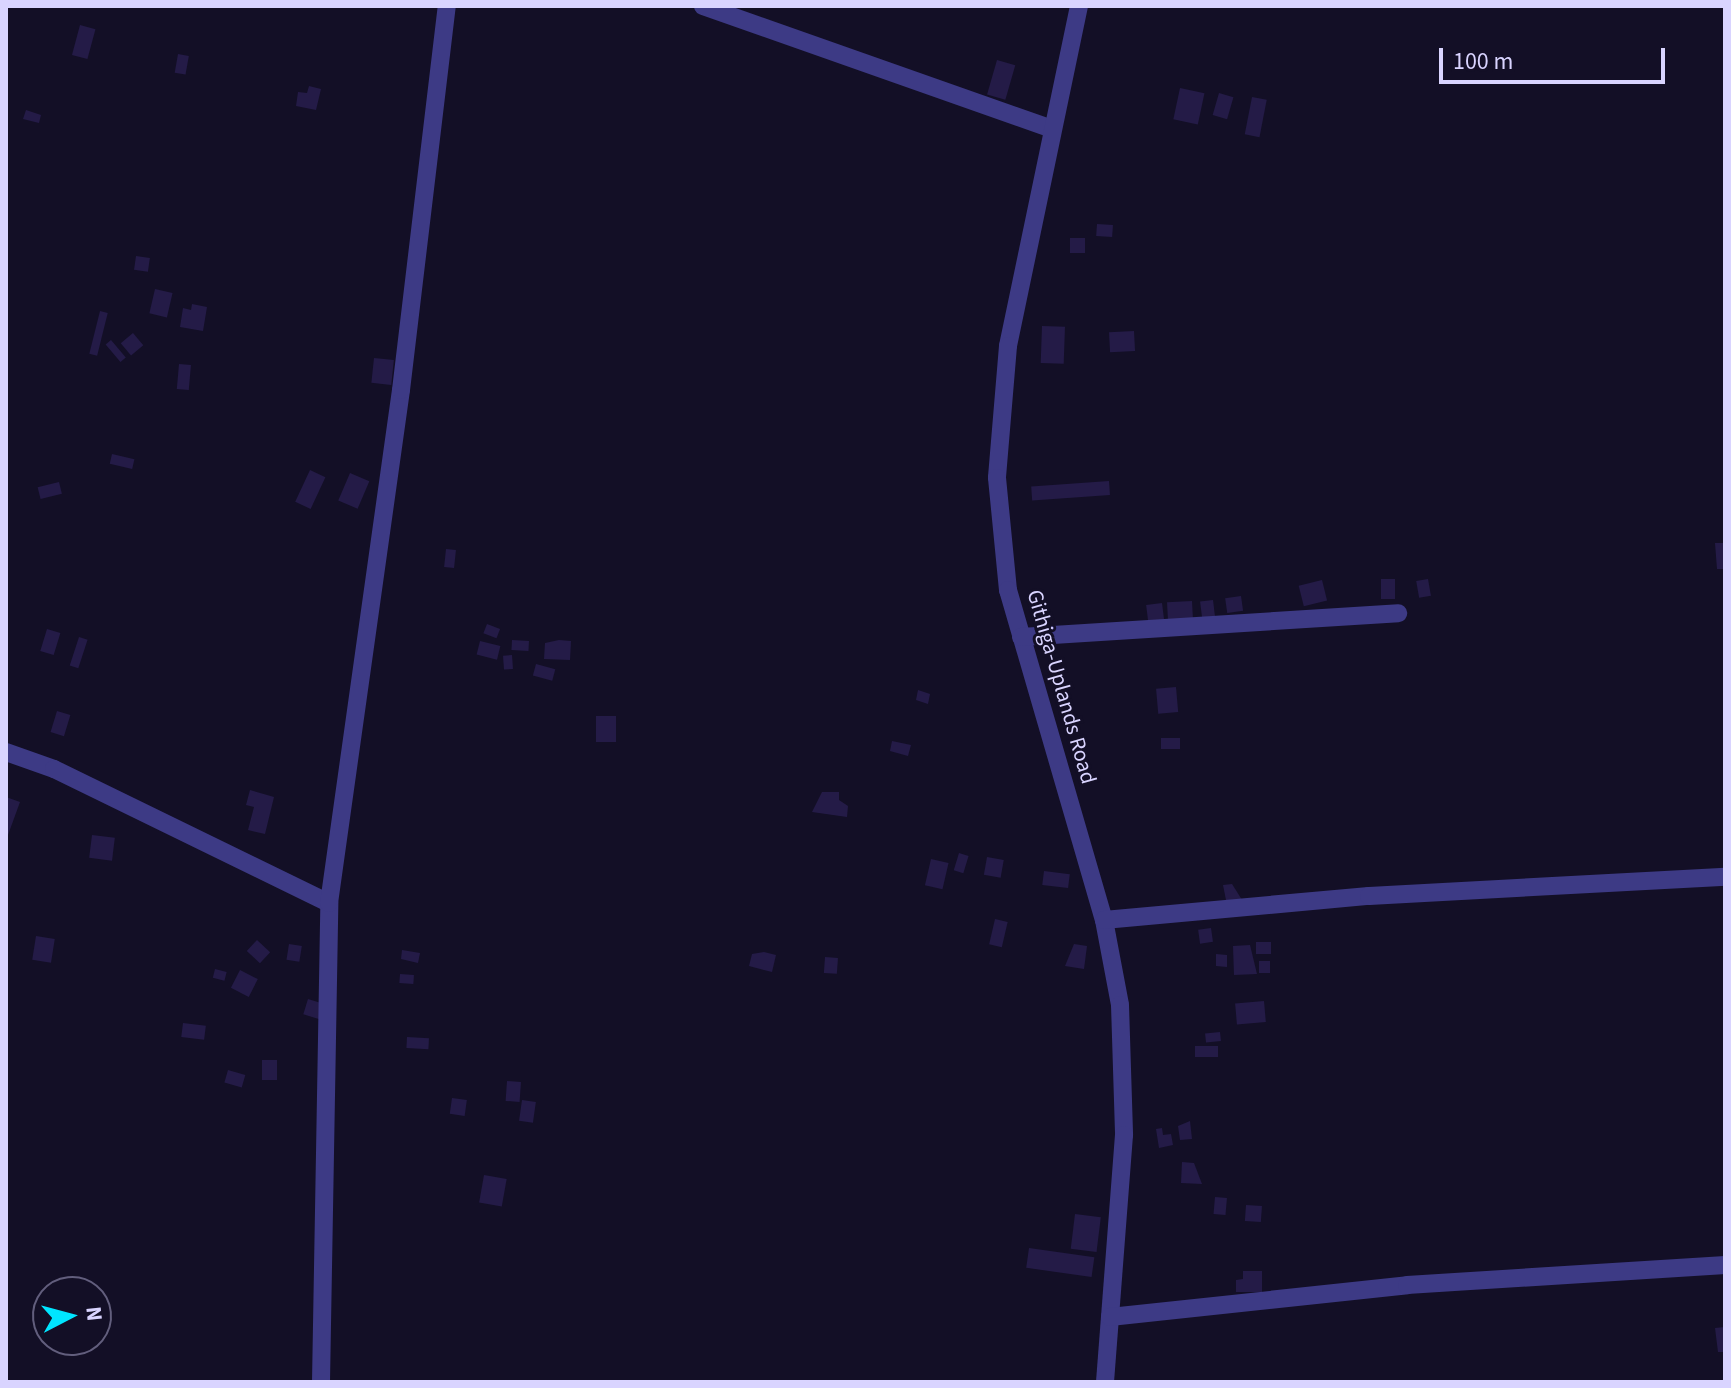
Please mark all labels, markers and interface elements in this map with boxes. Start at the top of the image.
scale bar [1443,32,1669,82]
text: 100 m [1453,44,1513,79]
street label: Githiga-Uplands Road [1021,587,1101,787]
north arrow [32,1276,112,1356]
text: N [77,1305,111,1323]

